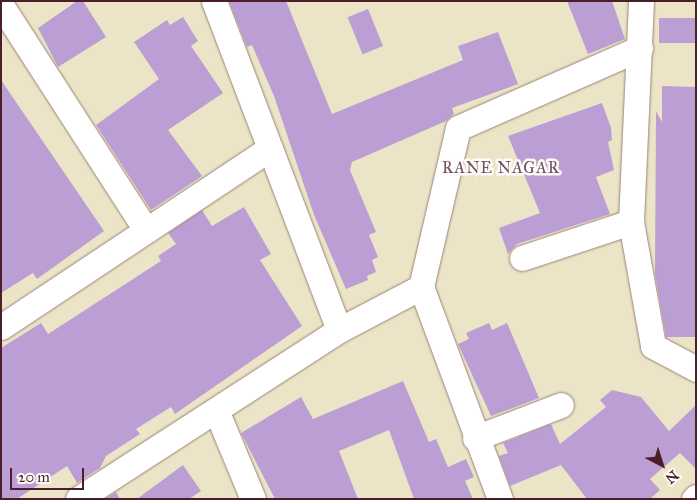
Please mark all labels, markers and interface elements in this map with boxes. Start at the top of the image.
district label: RANE NAGAR [441,158,561,178]
north arrow [637,440,687,490]
scale bar [12,458,86,490]
text: N [662,467,682,487]
text: 20 m [18,468,50,486]

